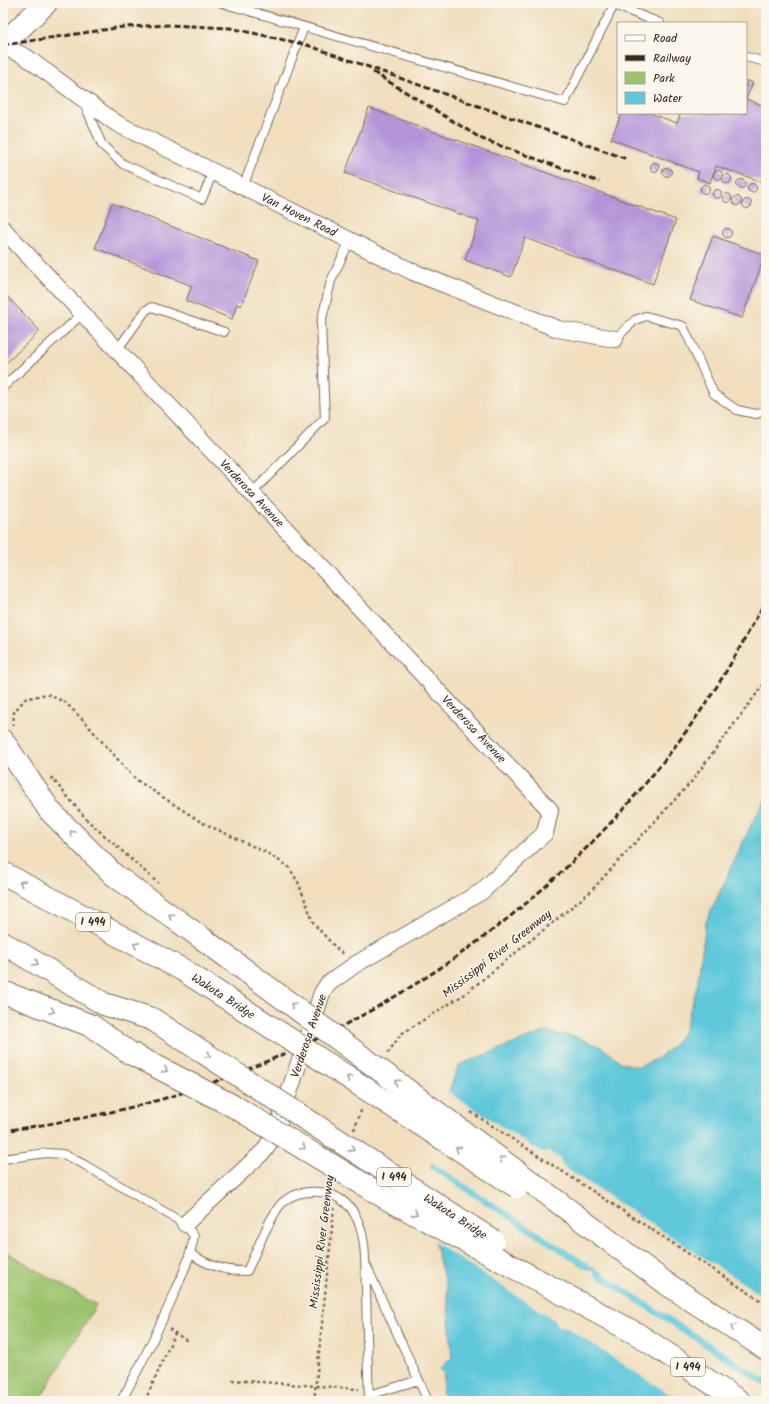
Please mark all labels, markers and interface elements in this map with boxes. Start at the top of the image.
legend [617,22,747,114]
text: Road [653,29,678,48]
text: Railway [653,49,691,68]
text: Park [653,69,675,88]
text: Water [653,89,683,108]
street label: Van Hoven Road [258,188,341,242]
street label: Verderosa Avenue [215,455,289,532]
street label: Verderosa Avenue [437,691,511,768]
one-way arrow [69,830,77,838]
one-way arrow [19,881,26,888]
street label: Mississippi River Greenway [438,905,556,1003]
road number: I 494 [76,913,110,931]
one-way arrow [169,914,176,921]
one-way arrow [133,942,140,950]
one-way arrow [32,958,39,966]
street label: Wakota Bridge [188,968,259,1024]
street label: Verderosa Avenue [286,991,332,1080]
one-way arrow [290,1003,297,1010]
one-way arrow [49,1007,56,1015]
one-way arrow [204,1051,211,1058]
one-way arrow [160,1065,168,1073]
one-way arrow [346,1075,353,1083]
one-way arrow [394,1079,401,1087]
one-way arrow [299,1142,306,1149]
one-way arrow [348,1145,355,1152]
one-way arrow [455,1146,462,1153]
one-way arrow [499,1156,506,1164]
road number: I 494 [377,1168,411,1186]
street label: Mississippi River Greenway [304,1174,340,1310]
street label: Wakota Bridge [420,1189,492,1245]
one-way arrow [411,1208,418,1216]
one-way arrow [730,1325,737,1332]
road number: I 494 [671,1358,705,1376]

